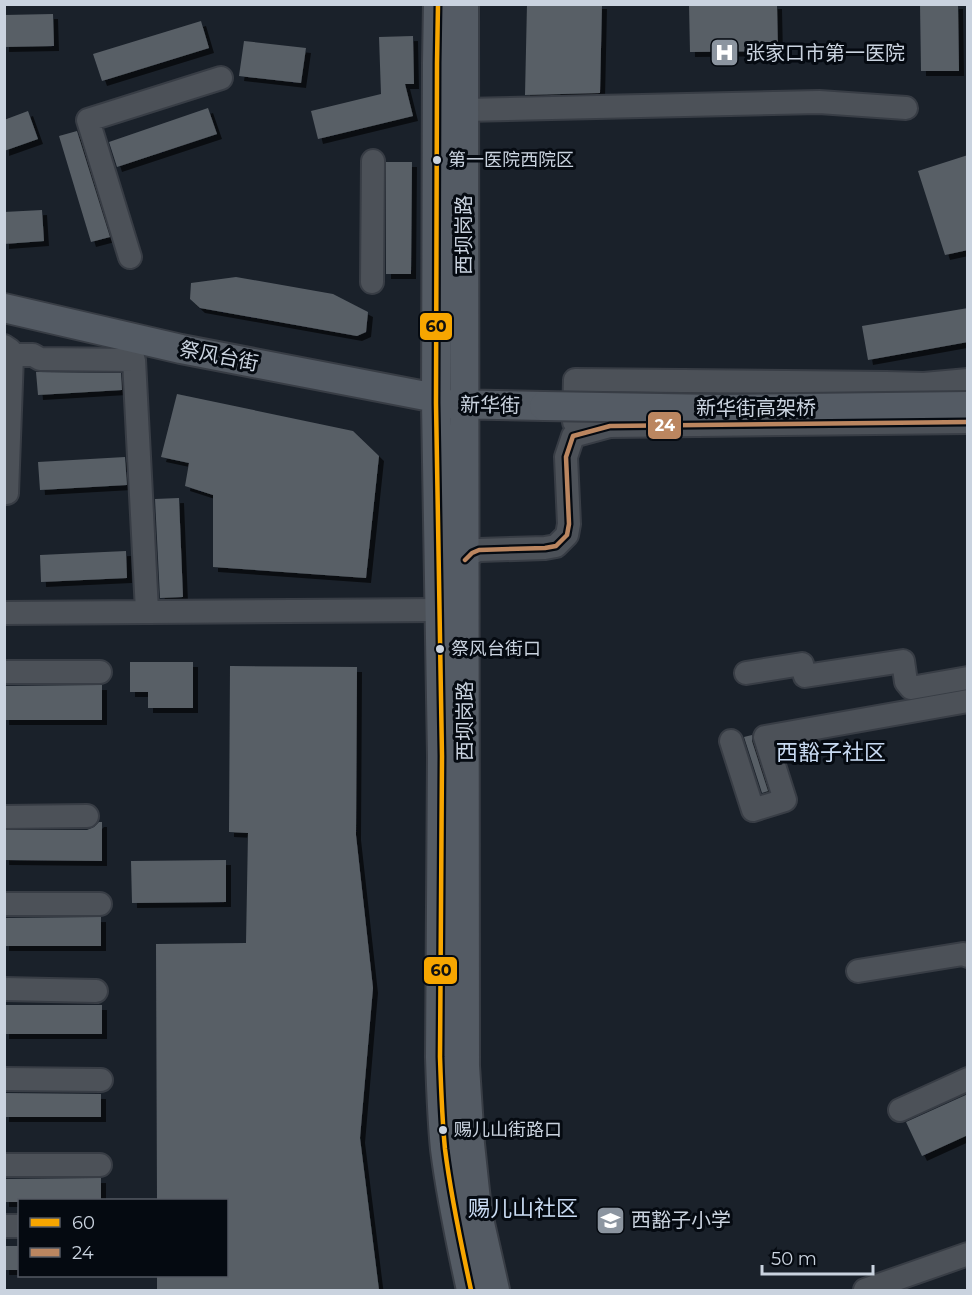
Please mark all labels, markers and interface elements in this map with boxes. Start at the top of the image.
hospital icon: 张家口市第一医院 [708,37,740,69]
place label: 张家口市第一医院 [745,41,905,65]
place label: 第一医院西院区 [448,149,574,171]
marker: 第一医院西院区 [431,154,443,166]
street label: 西坝岗路 [452,195,476,275]
line badge: 60 [419,312,453,341]
text: 60 [425,317,447,336]
street label: 祭风台街 [177,337,261,375]
street label: 新华街 [460,392,520,418]
street label: 新华街高架桥 [696,396,816,420]
line badge: 24 [647,411,682,440]
text: 24 [655,416,675,435]
place label: 祭风台街口 [451,638,541,660]
marker: 祭风台街口 [434,643,446,655]
street label: 西坝岗路 [453,681,477,761]
district label: 西豁子社区 [776,739,886,766]
line badge: 60 [423,956,458,985]
text: 60 [430,961,452,980]
place label: 赐儿山街路口 [454,1119,562,1141]
marker: 赐儿山街路口 [437,1124,449,1136]
district label: 赐儿山社区 [468,1195,578,1222]
legend [18,1199,228,1277]
school or university icon: 西豁子小学 [594,1204,626,1236]
place label: 西豁子小学 [631,1208,731,1232]
text: 60 [72,1212,95,1234]
scale bar [762,1238,873,1276]
text: 24 [72,1242,94,1264]
text: 50 m [771,1248,817,1270]

